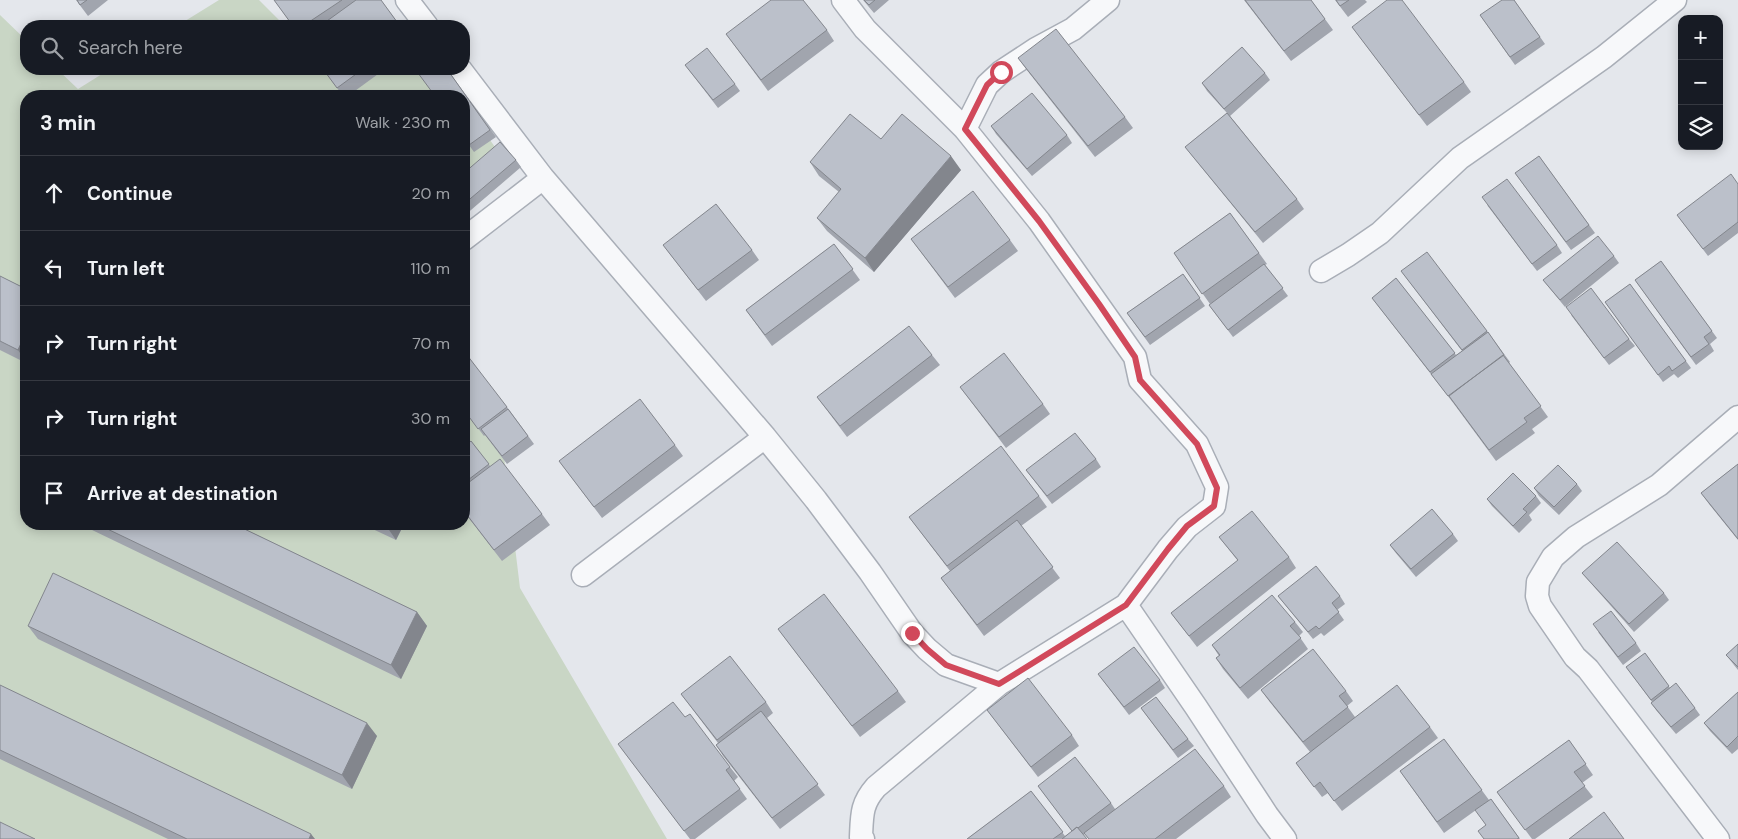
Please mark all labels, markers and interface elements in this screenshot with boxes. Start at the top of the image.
map controls [1678,15,1723,150]
button: + [1678,15,1723,60]
search box [20,20,470,75]
icon: search [38,34,66,62]
text: Search here [78,35,183,60]
button: − [1678,60,1723,105]
route start [990,61,1013,84]
button: layers [1678,105,1723,150]
text: 3 min [40,109,96,137]
text: Walk · 230 m [355,112,450,133]
icon: ahead [40,179,68,207]
text: Continue [87,181,173,206]
text: 20 m [411,183,450,204]
icon: left [40,254,68,282]
text: Turn left [87,256,165,281]
text: 110 m [411,258,450,279]
icon: right [40,329,68,357]
text: Turn right [87,331,177,356]
text: 70 m [412,333,450,354]
icon: right [40,404,68,432]
text: Turn right [87,406,177,431]
text: 30 m [411,408,450,429]
icon: arrive [40,479,68,507]
text: Arrive at destination [87,481,278,506]
route end [901,622,924,645]

